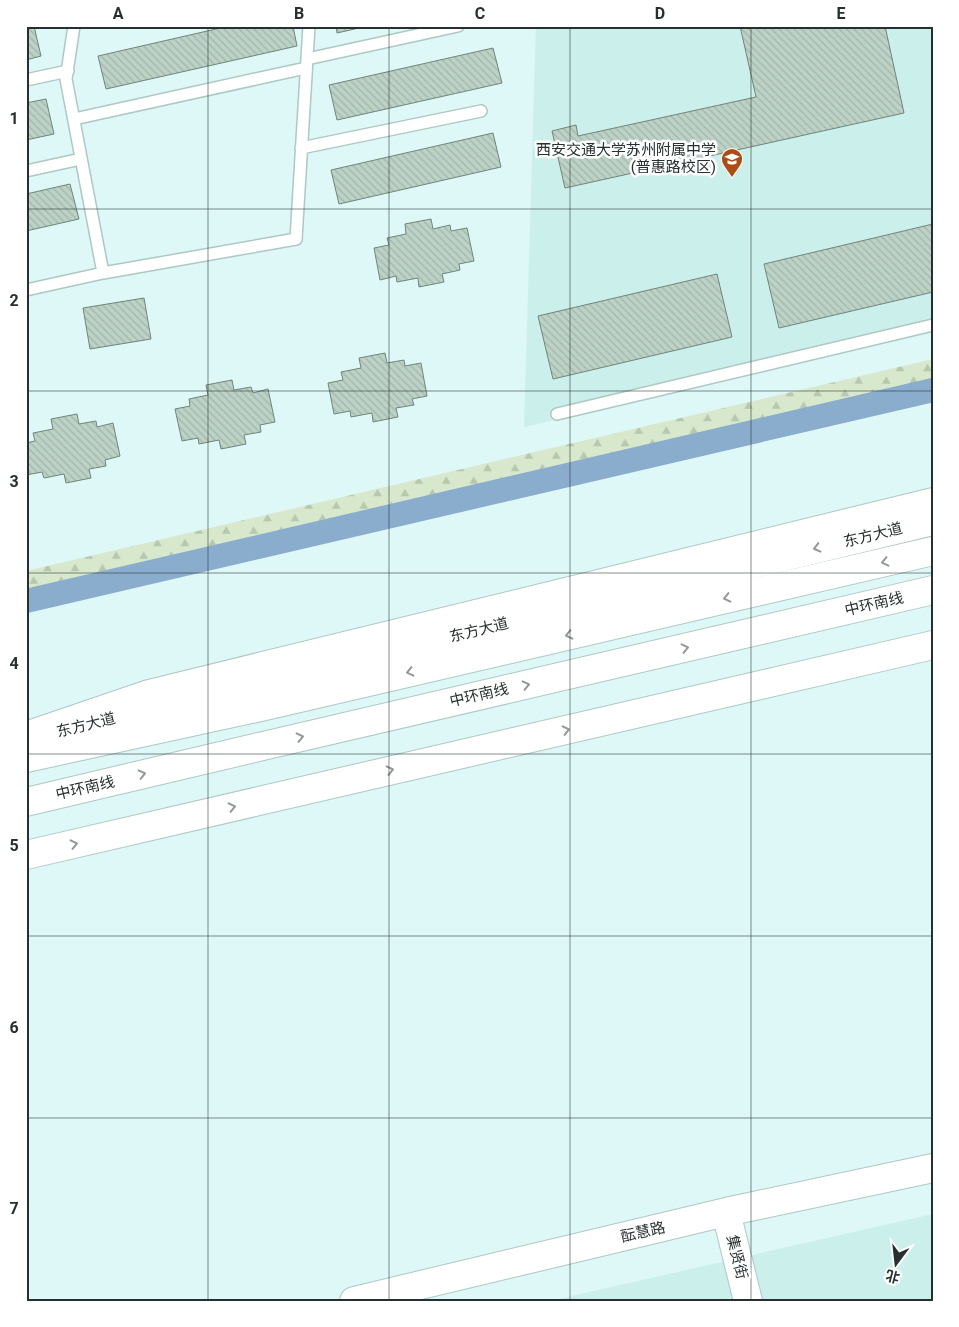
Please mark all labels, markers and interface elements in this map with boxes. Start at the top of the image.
text: A [113,4,124,23]
text: B [294,4,304,23]
text: C [475,4,485,23]
text: D [655,4,665,23]
text: E [837,4,846,23]
text: 1 [9,109,19,128]
place label: 西安交通大学苏州附属中学 (普惠路校区) [536,141,716,176]
school or university icon: 西安交通大学苏州附属中学 (普惠路校区) [720,147,744,178]
text: 2 [9,291,19,310]
text: 3 [9,472,19,491]
street label: 东方大道 [842,519,904,551]
one-way arrow [813,542,822,553]
one-way arrow [881,556,890,567]
street label: 中环南线 [843,588,905,620]
one-way arrow [723,593,731,603]
street label: 东方大道 [448,614,510,646]
one-way arrow [564,629,573,640]
one-way arrow [680,643,689,654]
text: 4 [9,654,19,673]
one-way arrow [406,666,415,677]
street label: 中环南线 [448,679,510,711]
one-way arrow [522,680,531,691]
street label: 东方大道 [55,709,117,741]
one-way arrow [561,725,570,736]
one-way arrow [295,732,304,743]
one-way arrow [386,765,395,776]
one-way arrow [137,770,145,780]
street label: 中环南线 [54,772,116,804]
one-way arrow [228,802,237,813]
text: 5 [9,836,19,855]
one-way arrow [69,839,78,850]
text: 6 [9,1018,19,1037]
text: 7 [9,1199,19,1218]
street label: 酝慧路 [619,1218,667,1246]
street label: 集贤街 [723,1233,751,1281]
north arrow [872,1240,922,1290]
text: 北 [884,1267,901,1286]

